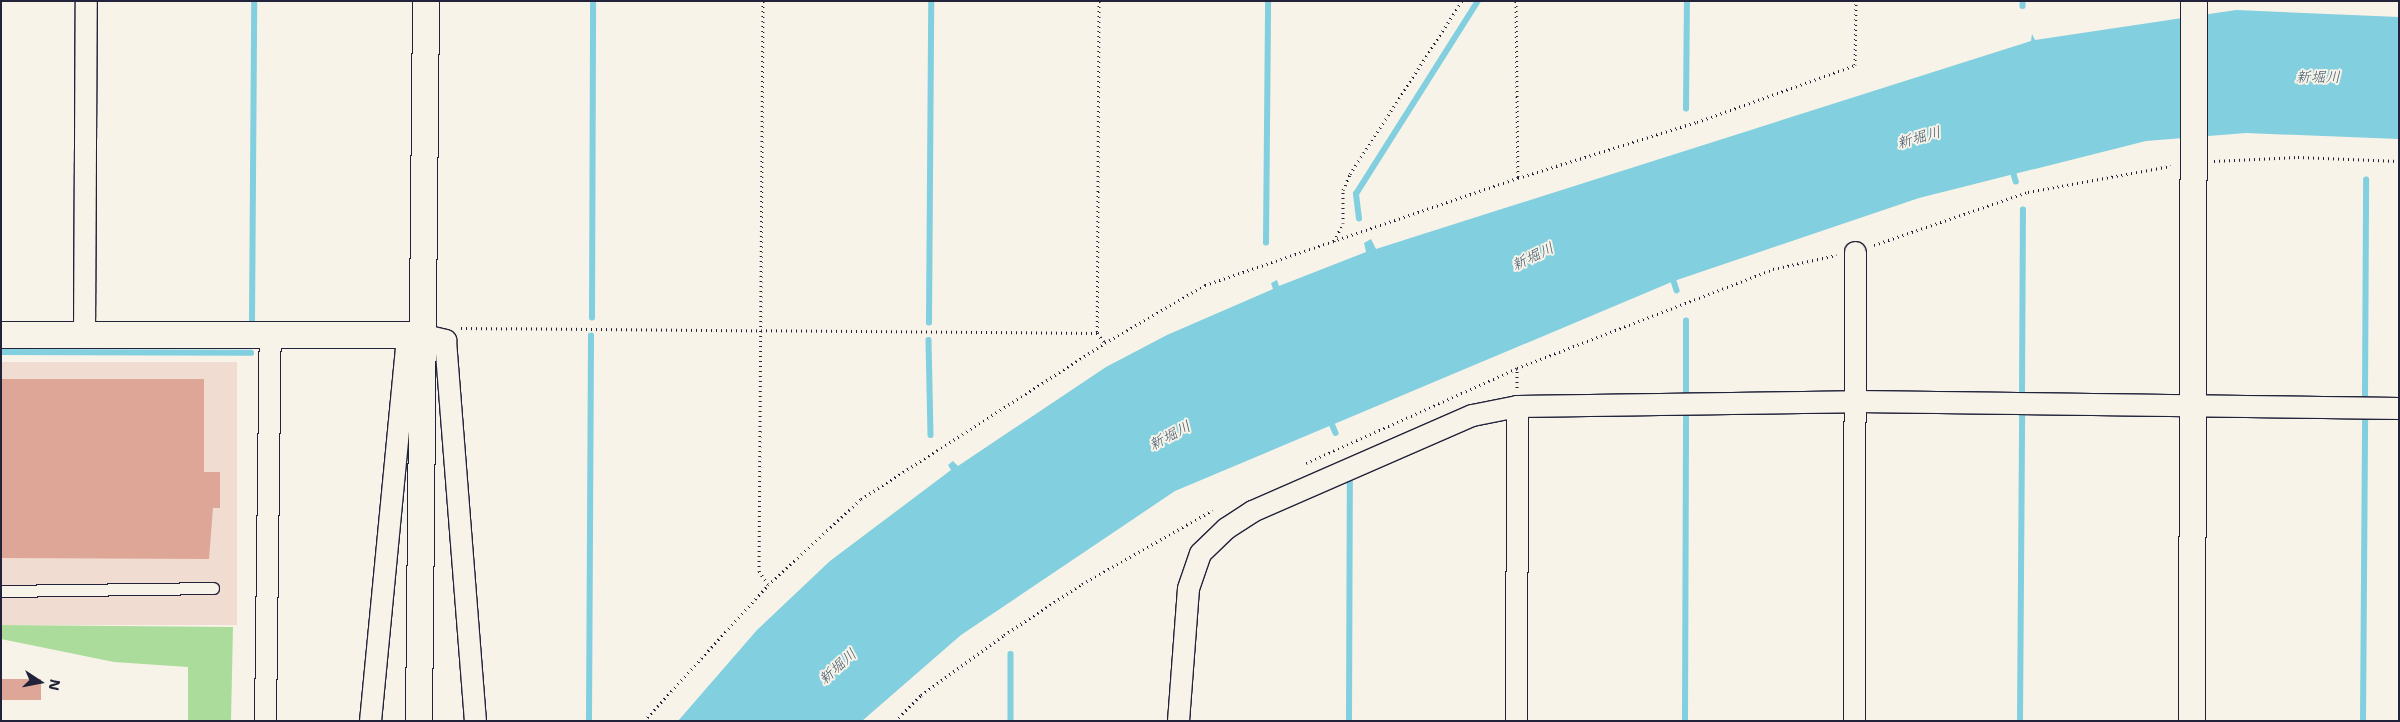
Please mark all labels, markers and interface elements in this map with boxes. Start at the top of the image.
water label: 新堀川 [2296,69,2340,87]
water label: 新堀川 [1895,123,1943,153]
water label: 新堀川 [1509,239,1557,275]
water label: 新堀川 [1146,417,1194,455]
water label: 新堀川 [815,645,861,689]
north arrow [15,657,65,707]
text: N [45,678,65,692]

